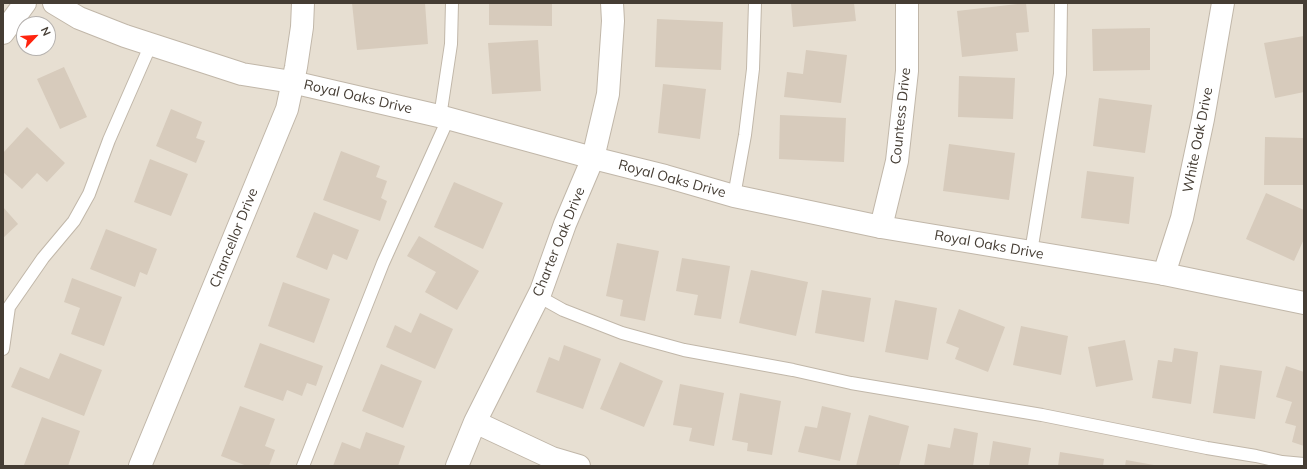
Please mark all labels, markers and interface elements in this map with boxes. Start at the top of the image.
north arrow [16,16,56,56]
text: N [38,25,54,38]
street label: Countess Drive [888,67,914,165]
street label: Royal Oaks Drive [302,76,414,118]
street label: White Oak Drive [1180,86,1216,194]
street label: Royal Oaks Drive [616,157,728,201]
street label: Charter Oak Drive [529,185,589,299]
street label: Chancellor Drive [206,186,262,290]
street label: Royal Oaks Drive [933,227,1045,263]

